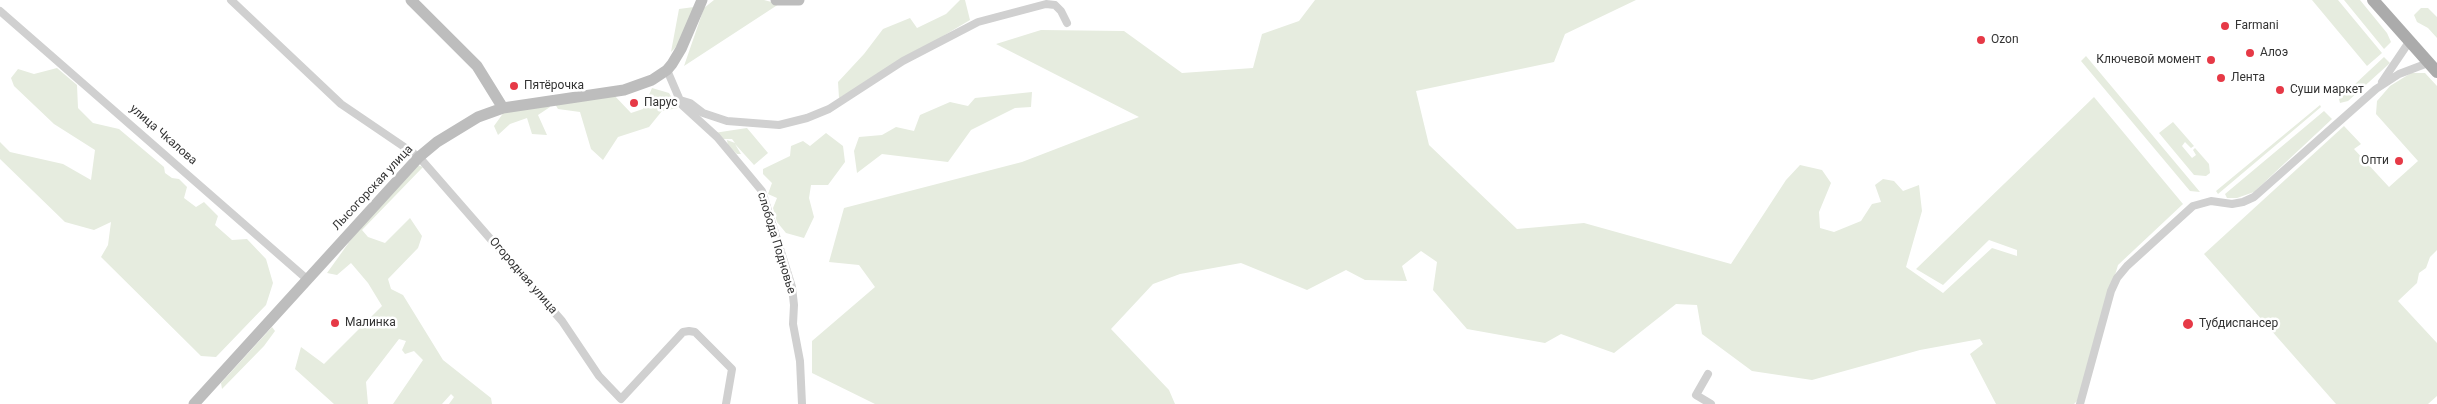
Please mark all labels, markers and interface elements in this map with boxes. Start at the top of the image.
place label: Farmani [2235,19,2279,33]
marker: Farmani [2219,20,2231,32]
place label: Ozon [1991,33,2019,47]
marker: Ozon [1975,34,1987,46]
place label: Алоэ [2260,46,2288,60]
marker: Алоэ [2244,47,2256,59]
place label: Ключевой момент [2096,53,2201,67]
marker: Ключевой момент [2205,54,2217,66]
place label: Лента [2231,71,2265,85]
marker: Лента [2215,72,2227,84]
place label: Пятёрочка [524,79,584,93]
marker: Пятёрочка [508,80,520,92]
place label: Суши маркет [2290,83,2364,97]
marker: Суши маркет [2274,84,2286,96]
place label: Парус [644,96,678,110]
marker: Парус [628,97,640,109]
street label: улица Чкалова [126,102,200,168]
street label: Лысогорская улица [330,142,416,234]
place label: Опти [2361,154,2389,168]
marker: Опти [2393,155,2405,167]
street label: слобода Подновье [754,190,798,296]
street label: Огородная улица [486,235,560,317]
place label: Малинка [345,316,396,330]
marker: Малинка [329,317,341,329]
marker: Тубдиспансер [2181,317,2195,331]
place label: Тубдиспансер [2199,317,2278,331]

